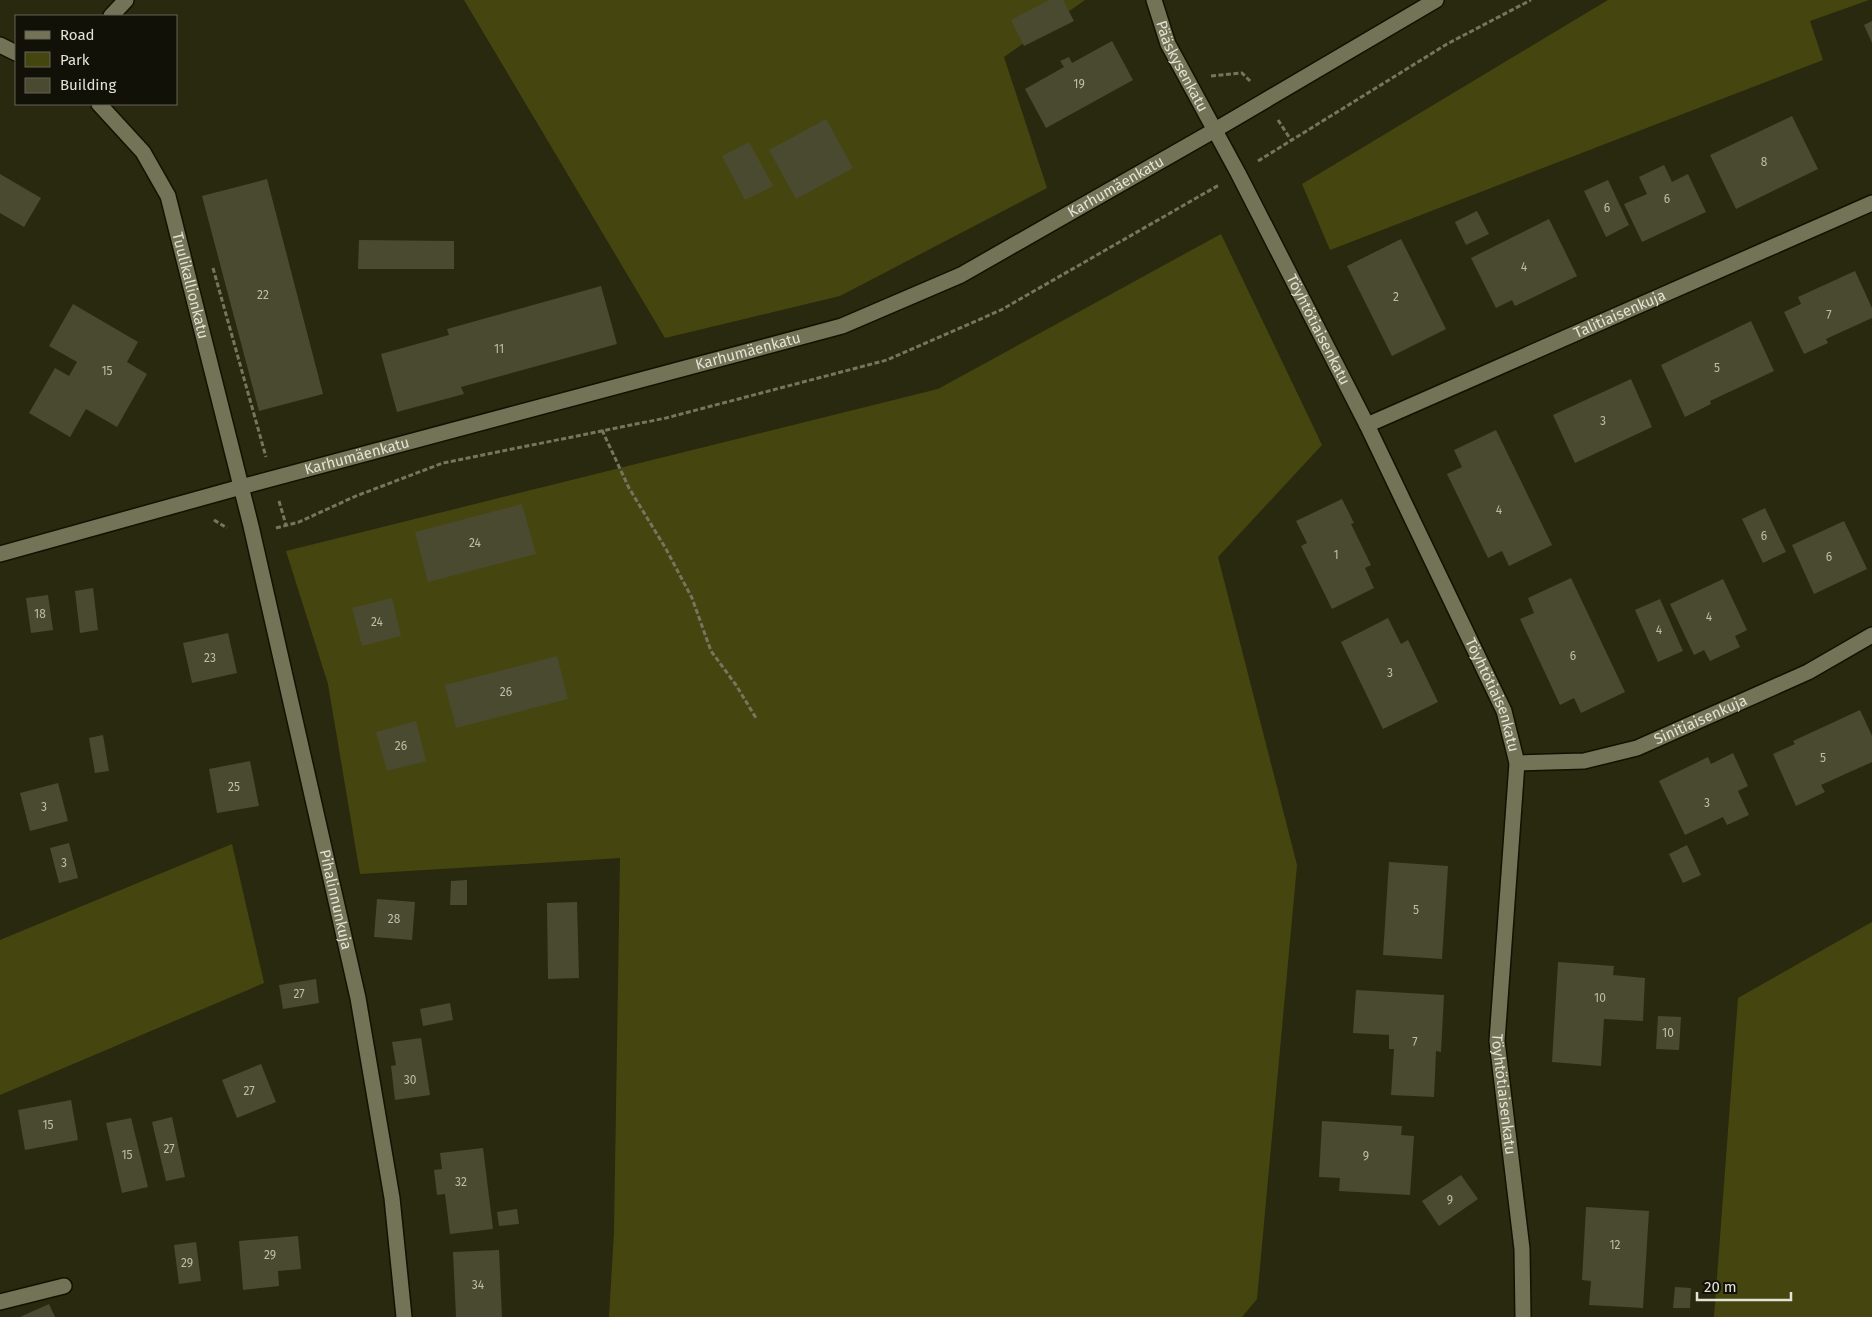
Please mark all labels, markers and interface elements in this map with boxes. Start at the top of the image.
legend [15,15,178,105]
street label: Pääskysenkatu [1152,18,1212,115]
text: Road [60,26,95,44]
text: Park [60,51,90,69]
text: Building [60,76,116,94]
house number: 19 [1073,77,1085,91]
street label: Karhumäenkatu [1064,152,1167,221]
house number: 8 [1761,155,1768,169]
house number: 6 [1664,192,1670,206]
house number: 6 [1604,201,1610,215]
street label: Tuulikallionkatu [168,230,213,341]
house number: 4 [1521,260,1528,274]
street label: Töyhtötiaisenkatu [1282,271,1354,388]
street label: Talitiaisenkuja [1571,286,1668,342]
house number: 22 [257,288,269,302]
house number: 2 [1393,290,1399,304]
house number: 7 [1826,308,1832,322]
street label: Karhumäenkatu [693,329,802,374]
house number: 11 [494,342,504,356]
house number: 5 [1714,361,1720,375]
house number: 15 [101,364,113,378]
house number: 3 [1600,414,1606,428]
street label: Karhumäenkatu [302,433,411,479]
house number: 4 [1496,503,1503,517]
house number: 6 [1761,529,1767,543]
house number: 24 [469,536,482,550]
house number: 1 [1333,548,1339,562]
house number: 6 [1826,550,1832,564]
house number: 18 [34,607,46,621]
house number: 4 [1706,610,1713,624]
house number: 24 [371,615,384,629]
house number: 4 [1656,623,1663,637]
street label: Töyhtötiaisenkatu [1461,635,1523,754]
house number: 6 [1570,649,1576,663]
house number: 23 [204,651,216,665]
house number: 3 [1387,666,1393,680]
house number: 26 [500,685,512,699]
street label: Sinitiaisenkuja [1651,691,1750,748]
house number: 26 [395,739,407,753]
house number: 5 [1820,751,1826,765]
house number: 25 [228,780,240,794]
house number: 3 [1704,796,1710,810]
house number: 3 [41,800,47,814]
street label: Pihalinnunkuja [316,848,356,951]
house number: 3 [61,856,67,870]
house number: 5 [1413,903,1419,917]
house number: 28 [388,912,401,926]
house number: 27 [293,987,305,1001]
house number: 10 [1594,991,1606,1005]
house number: 10 [1662,1026,1674,1040]
street label: Töyhtötiaisenkatu [1488,1033,1520,1156]
house number: 7 [1412,1035,1418,1049]
house number: 30 [404,1073,417,1087]
house number: 27 [243,1084,255,1098]
house number: 15 [42,1118,54,1132]
house number: 27 [163,1142,175,1156]
house number: 15 [121,1148,133,1162]
house number: 9 [1363,1149,1369,1163]
house number: 32 [455,1175,467,1189]
house number: 9 [1447,1193,1453,1207]
house number: 12 [1609,1238,1621,1252]
house number: 29 [264,1248,276,1262]
house number: 29 [181,1256,193,1270]
scale bar [1697,1270,1791,1302]
house number: 34 [472,1278,485,1292]
text: 20 m [1704,1278,1737,1296]

